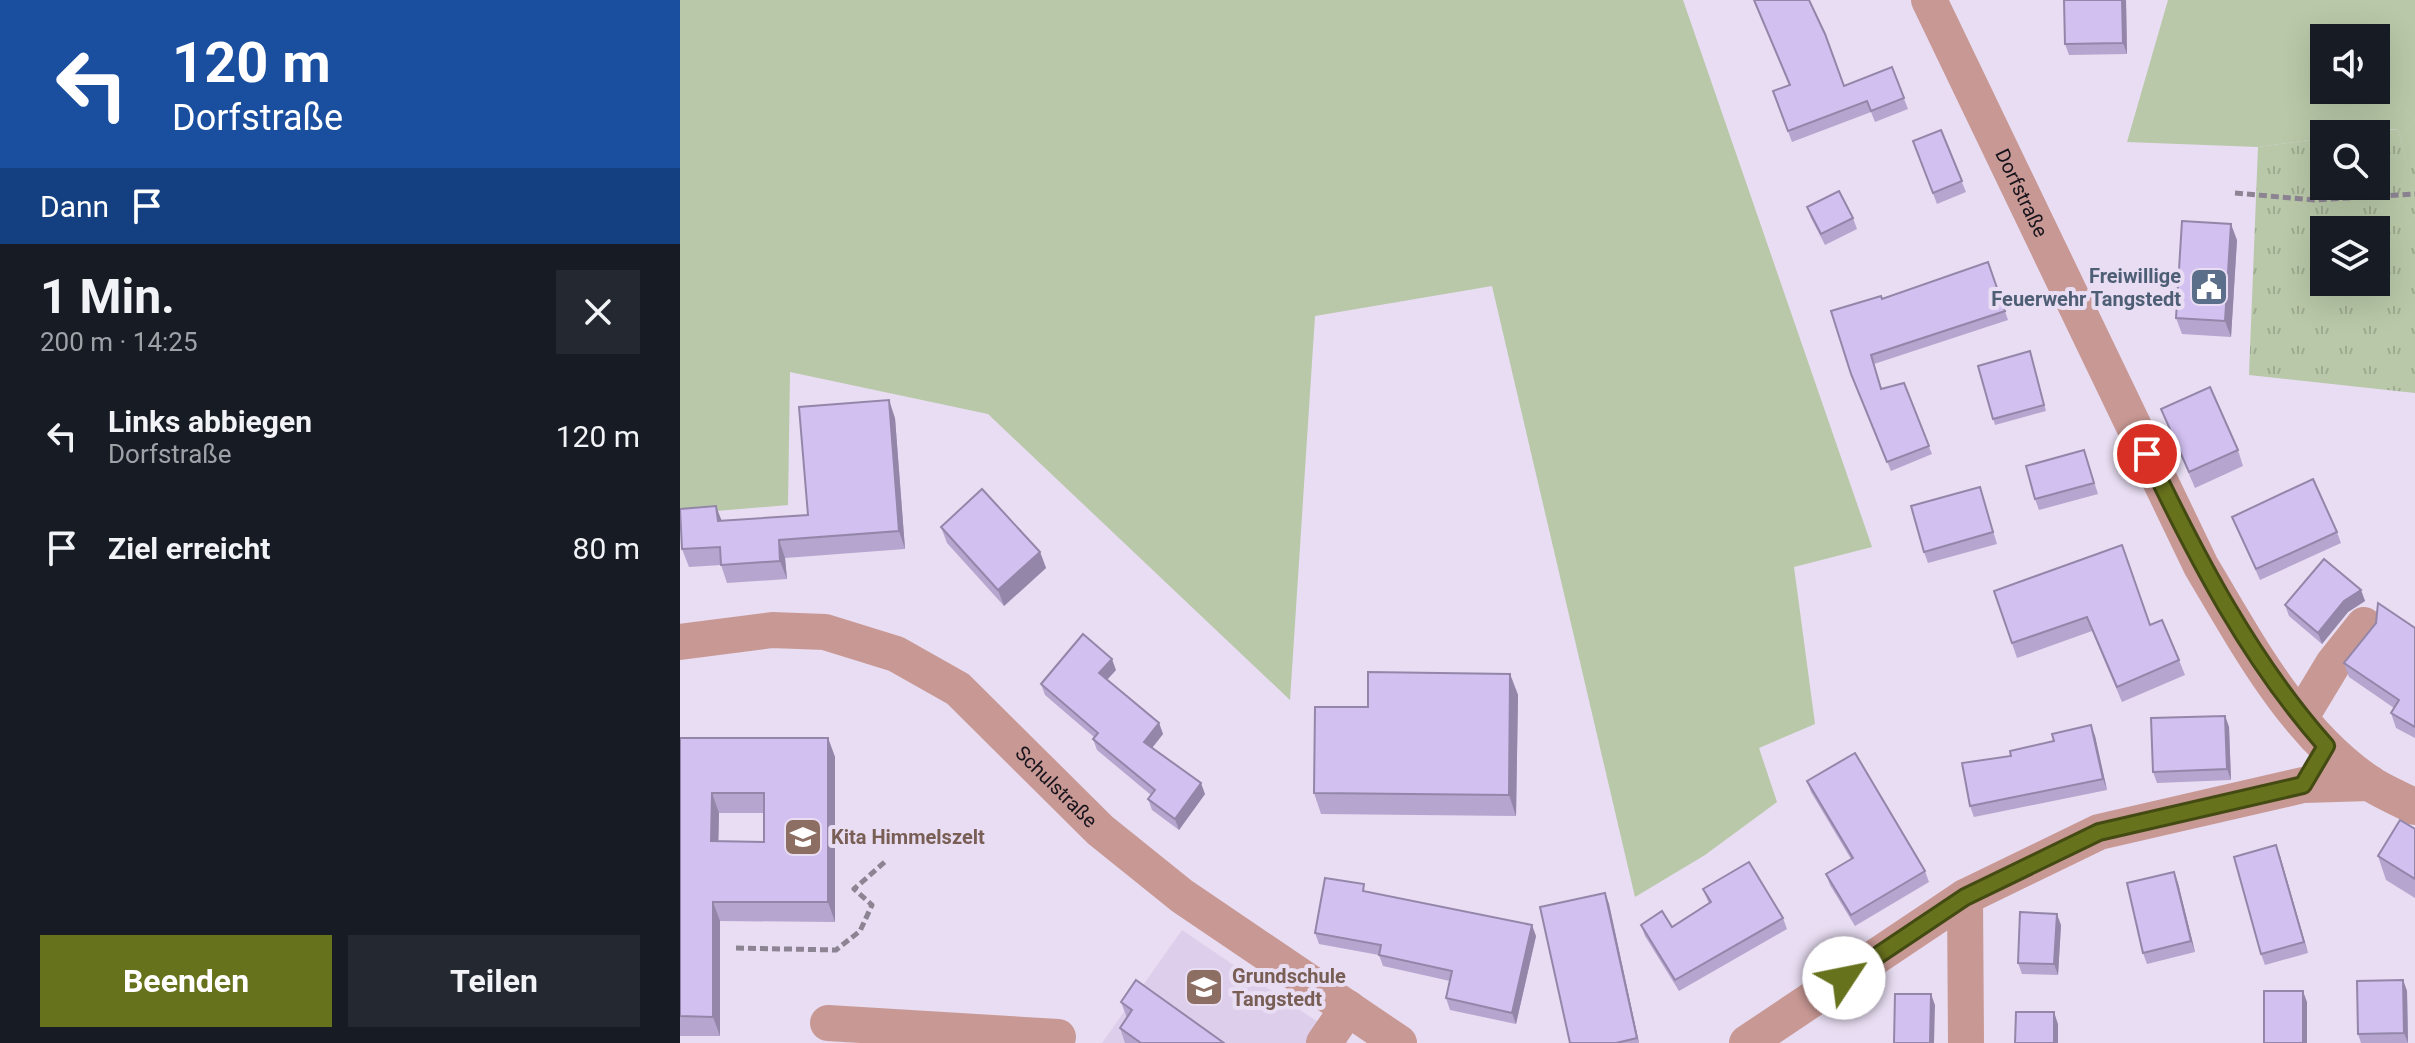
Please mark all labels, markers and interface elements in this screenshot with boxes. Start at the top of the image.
map controls [2310,24,2390,296]
button: sound [2310,24,2390,104]
text: 120 m [172,30,331,96]
icon: left [40,32,144,136]
text: Dorfstraße [172,97,343,139]
button: search [2310,120,2390,200]
street label: Dorfstraße [1990,145,2053,241]
icon: arrive [125,184,169,228]
text: Dann [40,189,109,224]
button: layers [2310,216,2390,296]
place label: Freiwillige Feuerwehr Tangstedt [1991,264,2181,311]
public building icon: Freiwillige Feuerwehr Tangstedt [2188,266,2230,308]
text: 1 Min. [40,268,175,325]
button: close [556,270,640,354]
text: 200 m · 14:25 [40,327,198,357]
text: Links abbiegen [108,404,312,439]
icon: left [40,414,84,458]
text: 120 m [556,419,640,454]
pin [2113,420,2181,488]
icon: arrive [2125,432,2169,476]
text: Dorfstraße [108,439,232,469]
icon: arrive [40,526,84,570]
text: Ziel erreicht [108,531,270,566]
text: 80 m [573,531,640,566]
street label: Schulstraße [1010,741,1102,833]
school or university icon: Kita Himmelszelt [782,816,824,858]
place label: Kita Himmelszelt [831,825,985,849]
button: Beenden [40,935,332,1027]
button: Teilen [348,935,640,1027]
position arrow [1802,936,1886,1020]
place label: Grundschule Tangstedt [1232,964,1346,1011]
school or university icon: Grundschule Tangstedt [1183,966,1225,1008]

